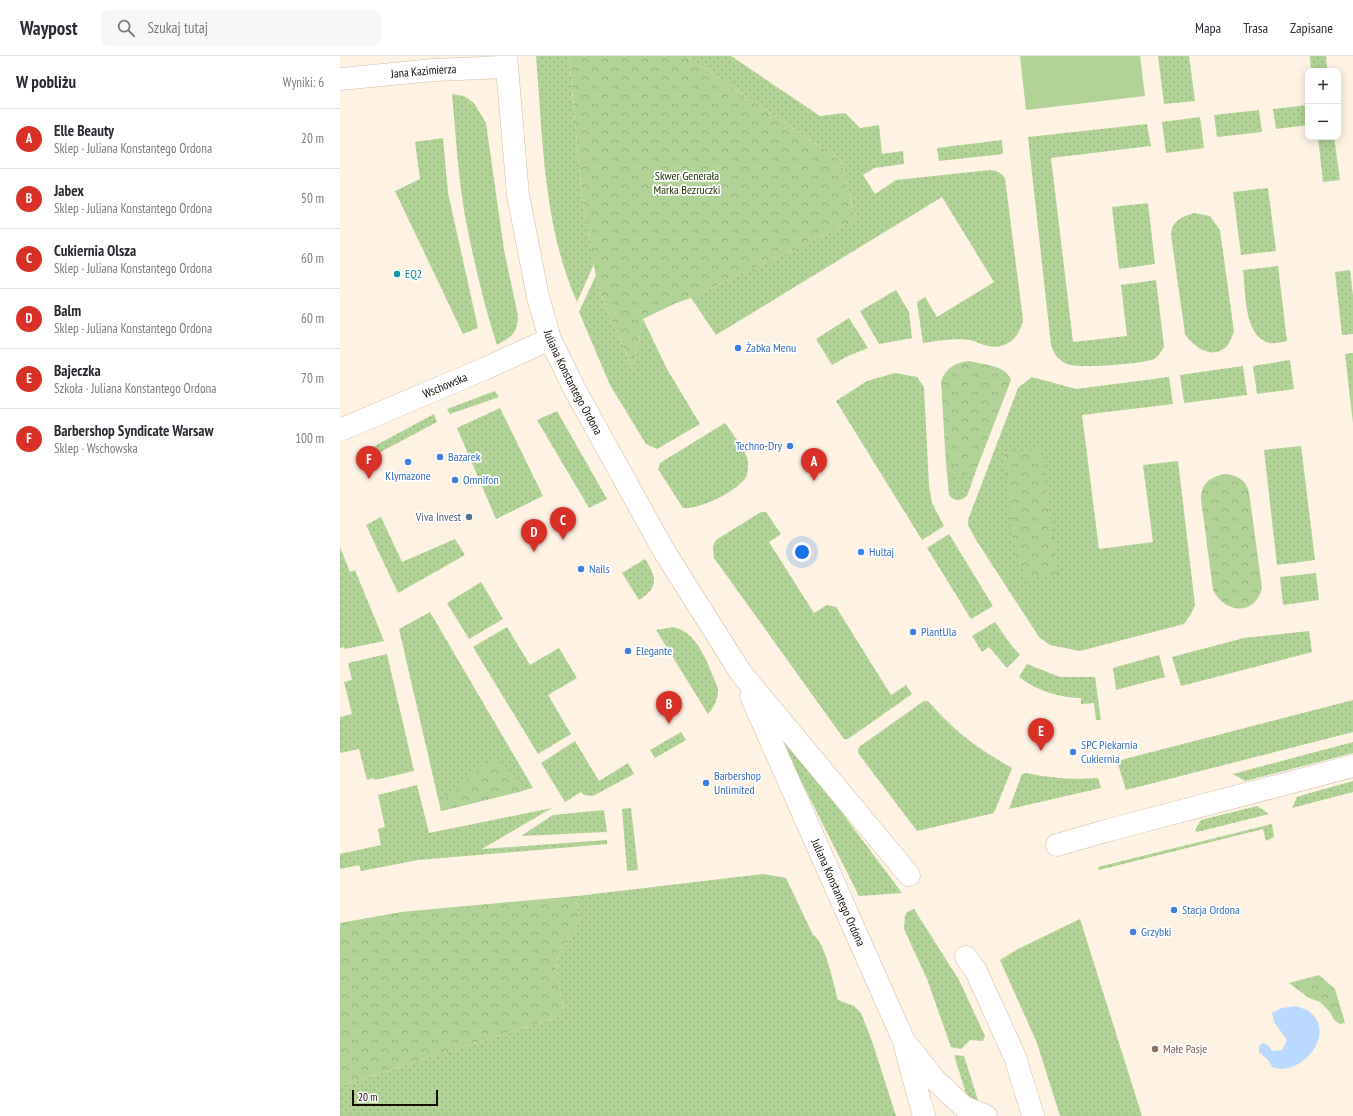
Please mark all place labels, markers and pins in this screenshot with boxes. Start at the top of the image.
place label: EQ2 [405,266,422,281]
marker: EQ2 [392,269,402,279]
place label: Żabka Menu [746,340,796,355]
marker: Żabka Menu [733,343,743,353]
place label: Techno-Dry [735,438,782,453]
marker: Techno-Dry [785,441,795,451]
pin: F [356,446,382,479]
pin: A [801,448,827,481]
place label: Bazarek [448,449,481,464]
marker: Bazarek [435,452,445,462]
marker: Klymazone [403,457,413,467]
place label: Klymazone [385,468,431,483]
place label: Omnifon [463,472,499,487]
marker: Omnifon [450,475,460,485]
pin: C [550,507,576,540]
place label: Viva Invest [415,509,462,524]
marker: Viva Invest [464,512,474,522]
pin: D [521,519,547,552]
place label: Hultaj [869,544,894,559]
marker: Hultaj [856,547,866,557]
place label: Nails [589,561,610,576]
marker: Nails [576,564,586,574]
place label: PlantUla [921,624,957,639]
marker: PlantUla [908,627,918,637]
place label: Elegante [636,643,672,658]
marker: Elegante [623,646,633,656]
pin: B [656,691,682,724]
pin: E [1028,718,1054,751]
place label: SPC Piekarnia Cukiernia [1081,737,1138,766]
marker: SPC Piekarnia Cukiernia [1068,747,1078,757]
place label: Barbershop Unlimited [714,768,761,797]
marker: Barbershop Unlimited [701,778,711,788]
place label: Stacja Ordona [1182,902,1240,917]
marker: Stacja Ordona [1169,905,1179,915]
place label: Grzybki [1141,924,1171,939]
marker: Grzybki [1128,927,1138,937]
place label: Małe Pasje [1163,1041,1207,1056]
marker: Małe Pasje [1150,1044,1160,1054]

